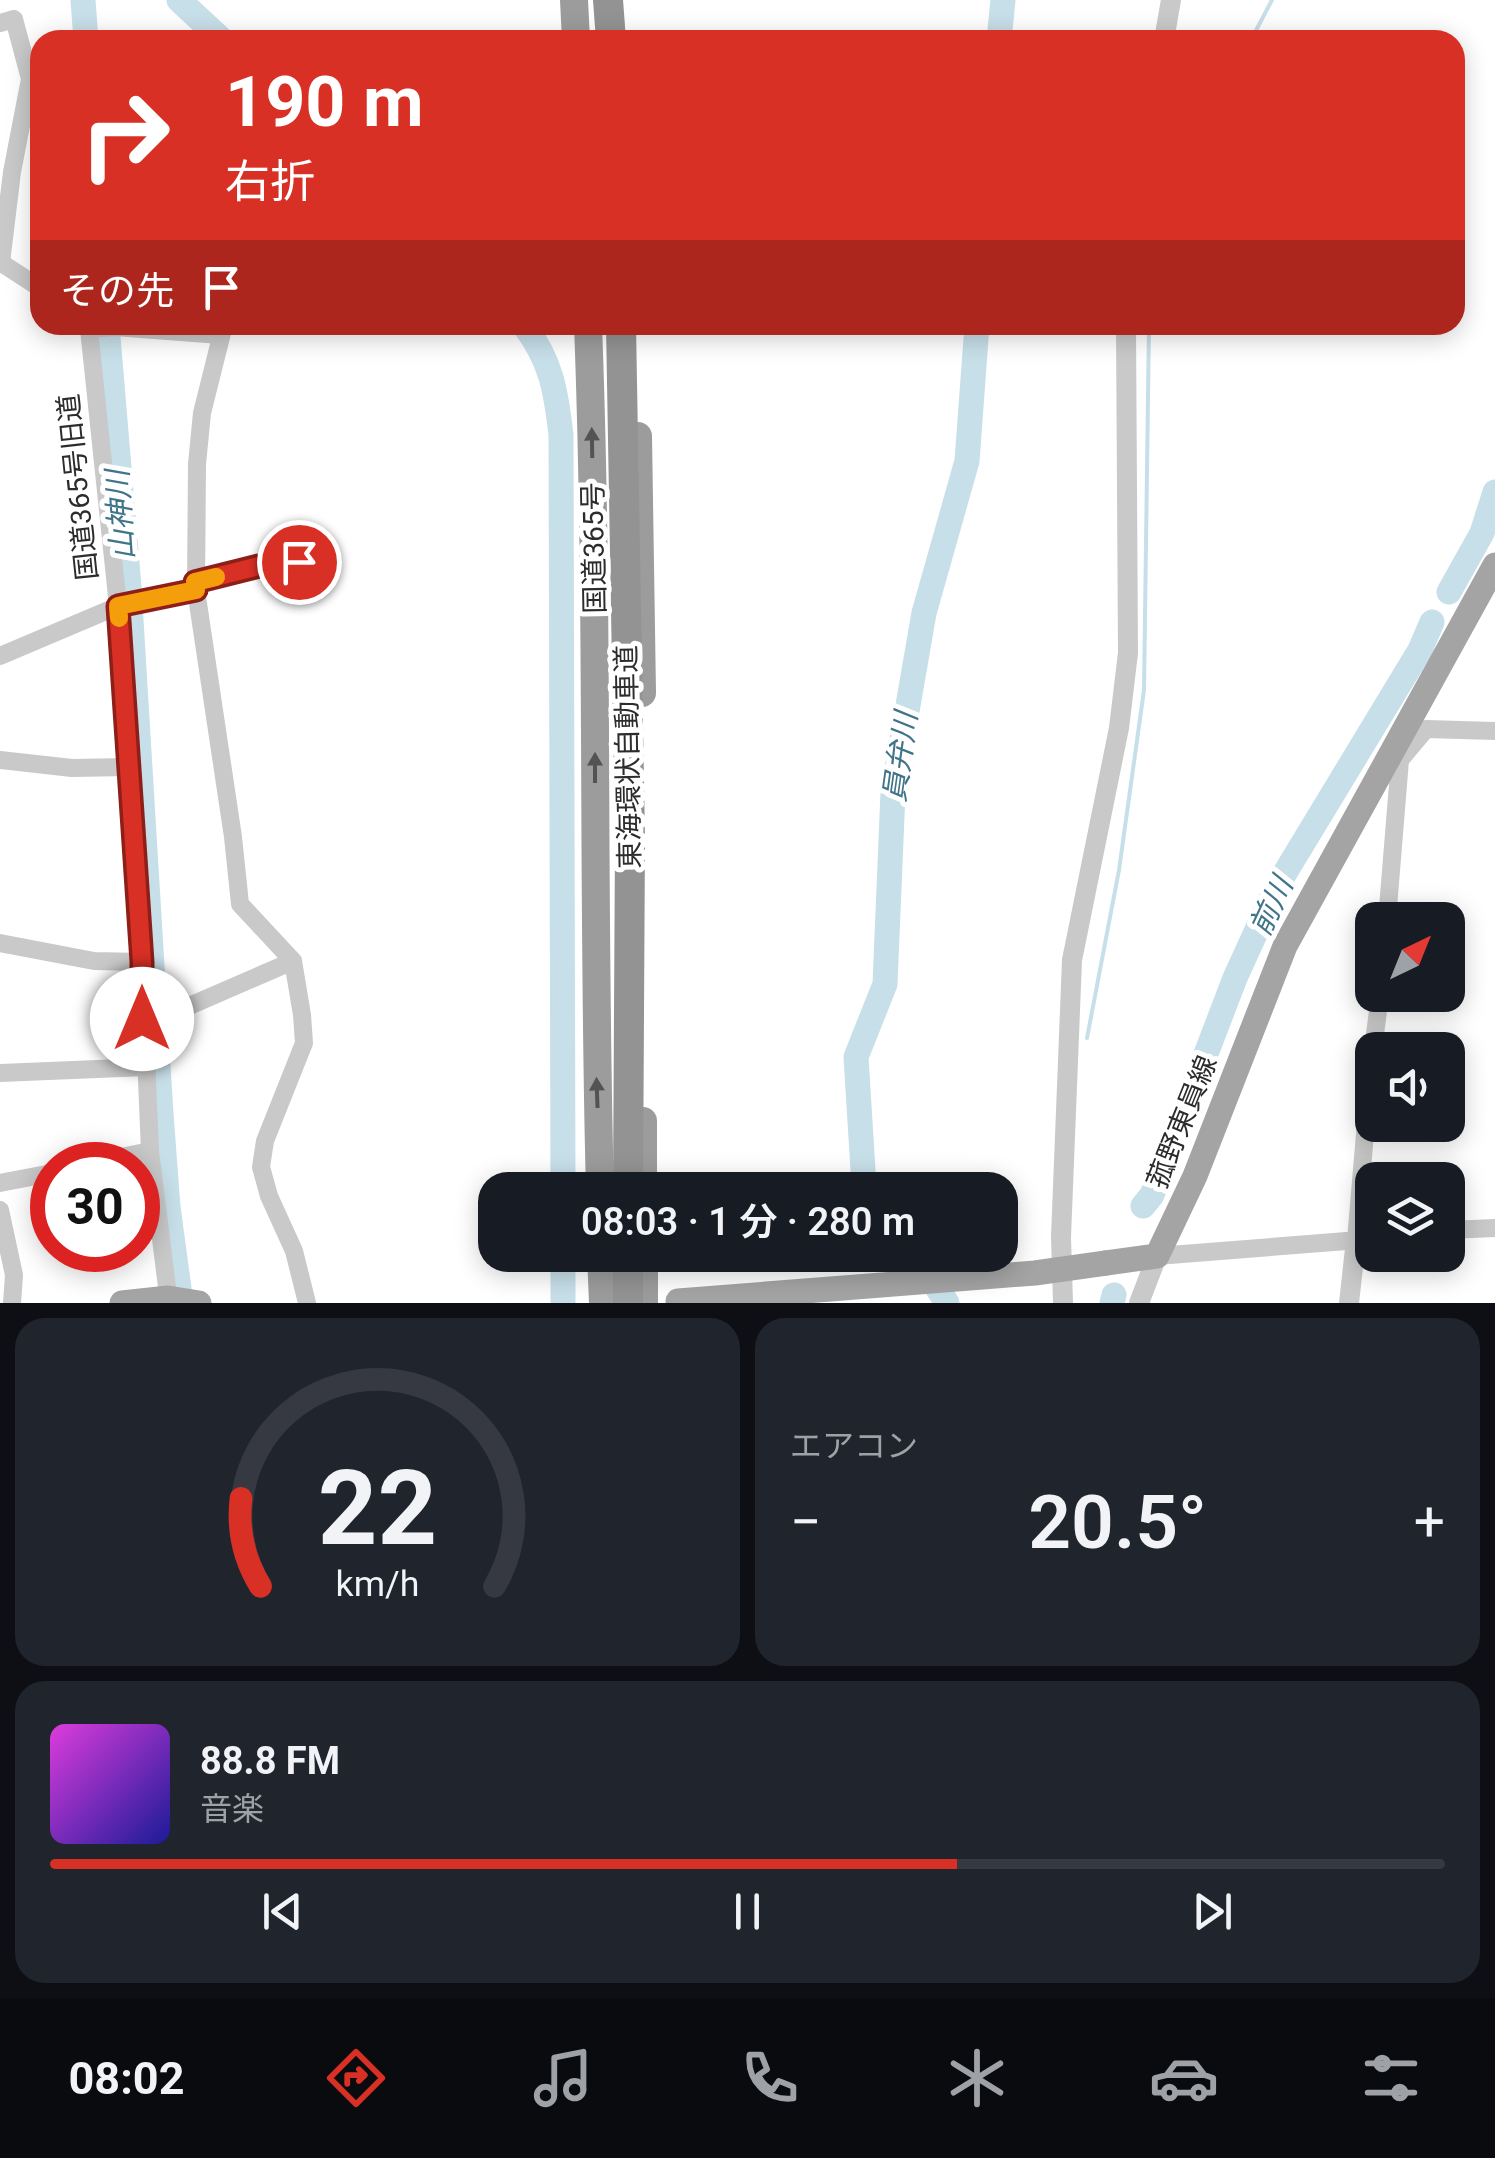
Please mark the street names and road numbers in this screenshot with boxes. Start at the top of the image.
street label: 国道365号旧道 [52,392,104,582]
street label: 国道365号 [576,482,612,614]
street label: 東海環状自動車道 [610,645,646,869]
street label: 菰野東員線 [1140,1051,1224,1193]

